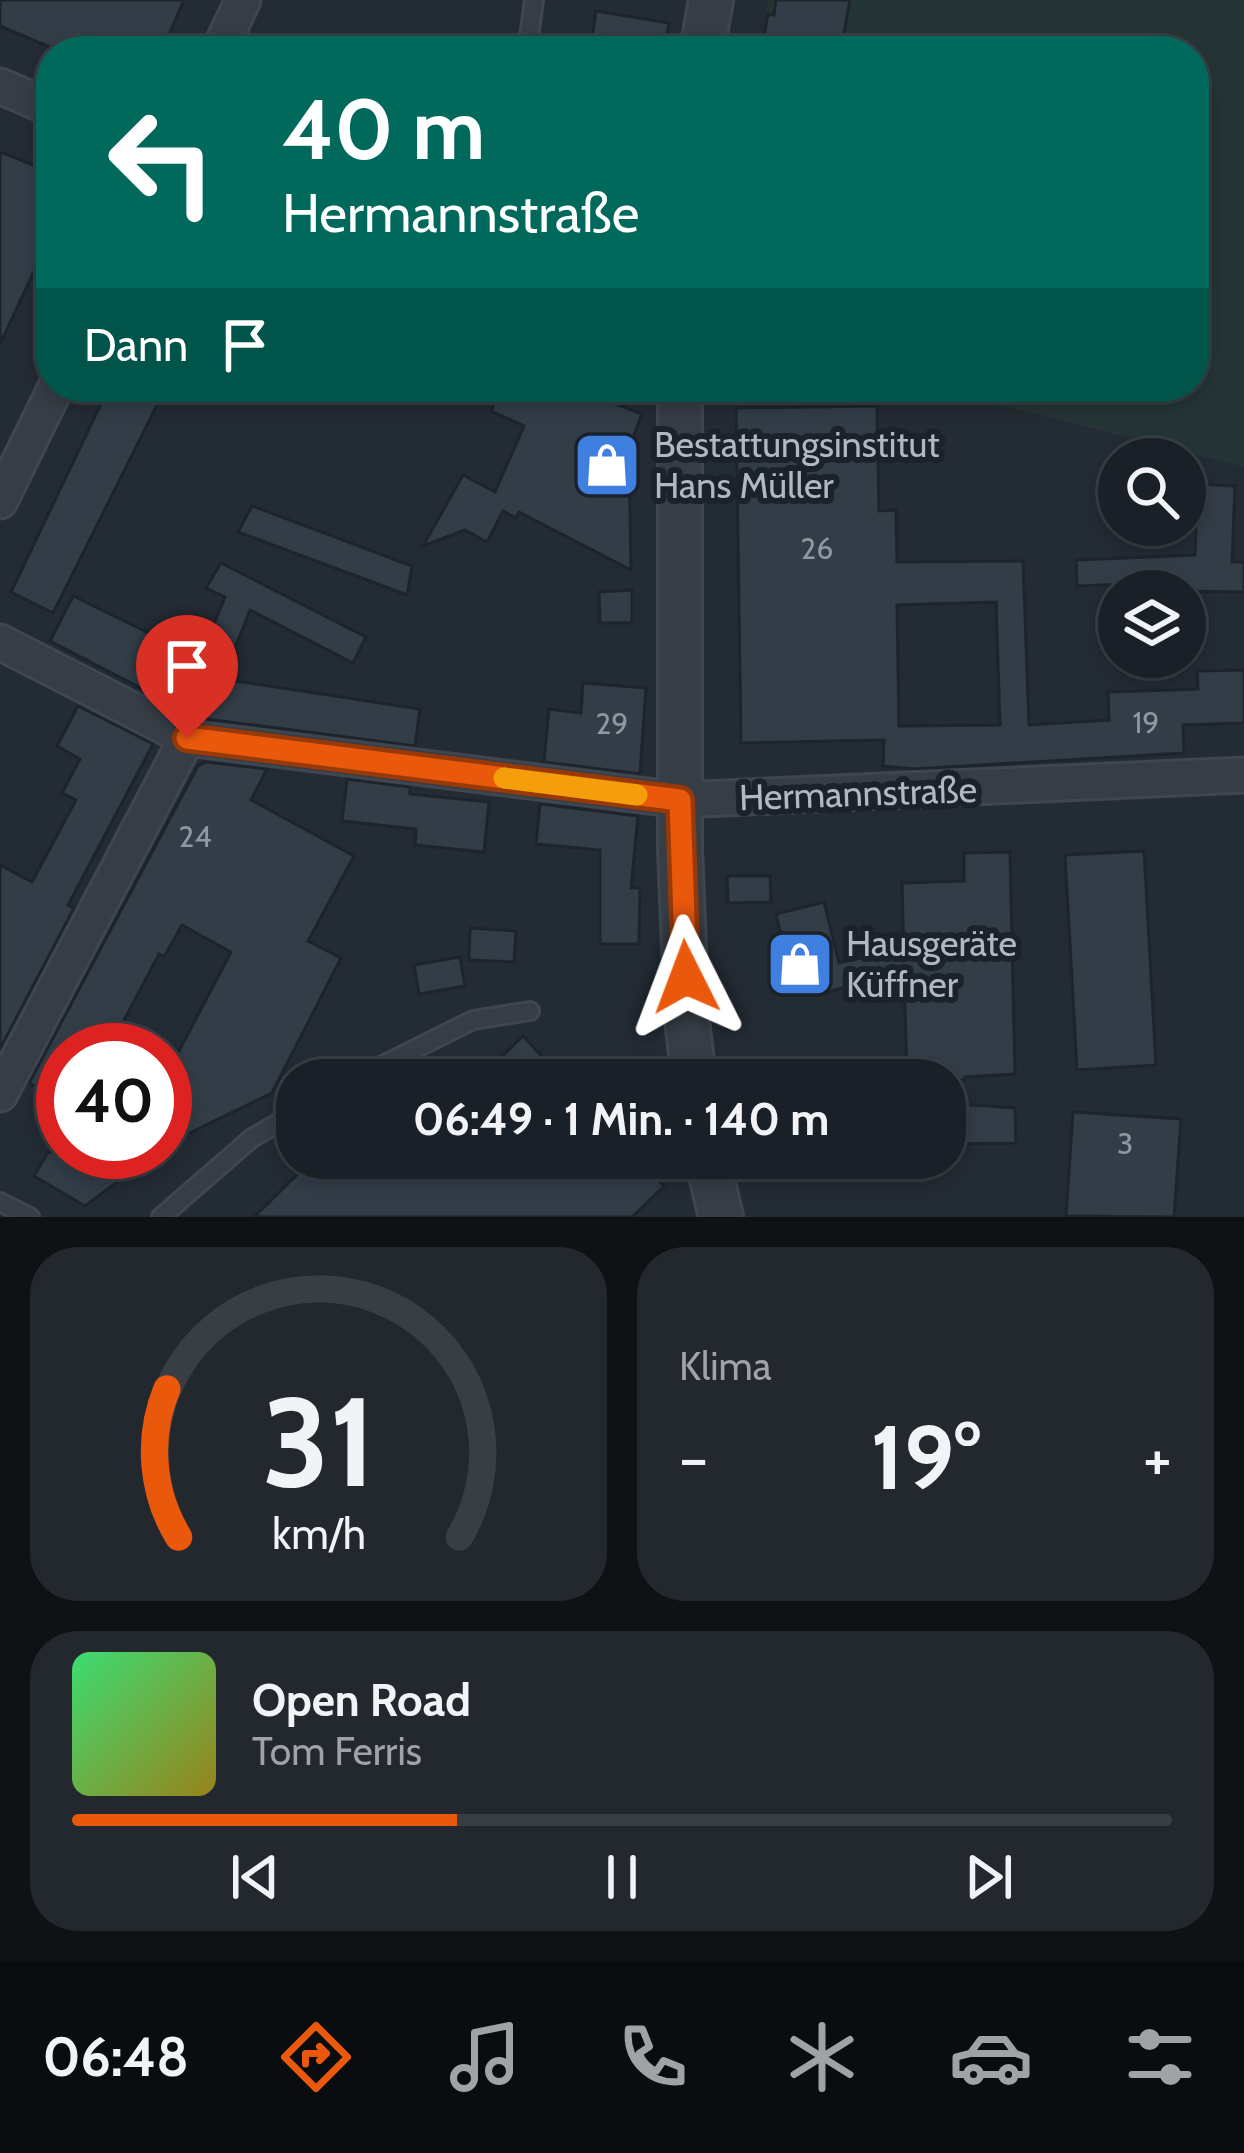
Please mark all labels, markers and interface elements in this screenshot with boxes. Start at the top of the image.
text: 40 m [282,78,485,180]
icon: left [84,84,240,240]
text: Hermannstraße [282,180,639,246]
icon: arrive [212,312,278,378]
text: Dann [84,318,188,372]
place label: Bestattungsinstitut Hans Müller [654,422,940,507]
shop icon: Bestattungsinstitut Hans Müller [572,430,642,500]
map controls [1098,438,1206,678]
button: search [1098,438,1206,546]
house number: 26 [801,530,833,567]
button: layers [1098,570,1206,678]
pin [136,615,238,738]
icon: arrive [154,633,220,699]
house number: 19 [1133,704,1159,741]
house number: 29 [596,705,628,742]
street label: Hermannstraße [738,767,978,819]
house number: 24 [178,818,212,855]
position arrow [623,914,749,1040]
place label: Hausgeräte Küffner [846,921,1017,1006]
shop icon: Hausgeräte Küffner [765,929,835,999]
speed limit sign: 40 [36,1023,192,1179]
text: 06:49 · 1 Min. · 140 m [413,1092,829,1146]
house number: 3 [1117,1125,1133,1162]
text: Klima [679,1342,771,1390]
text: 31 [262,1366,375,1517]
text: 19° [871,1402,980,1512]
text: − [679,1417,708,1498]
text: + [1143,1417,1172,1498]
text: km/h [272,1508,365,1560]
text: Open Road [252,1673,471,1727]
text: Tom Ferris [252,1727,422,1775]
icon: previous [222,1844,288,1910]
icon: pause [589,1844,655,1910]
icon: next [956,1844,1022,1910]
icon: directions [274,2015,358,2099]
icon: music [443,2015,527,2099]
icon: phone [611,2015,695,2099]
icon: climate [780,2015,864,2099]
icon: car [949,2015,1033,2099]
icon: filters [1118,2015,1202,2099]
text: 06:48 [42,2024,189,2090]

